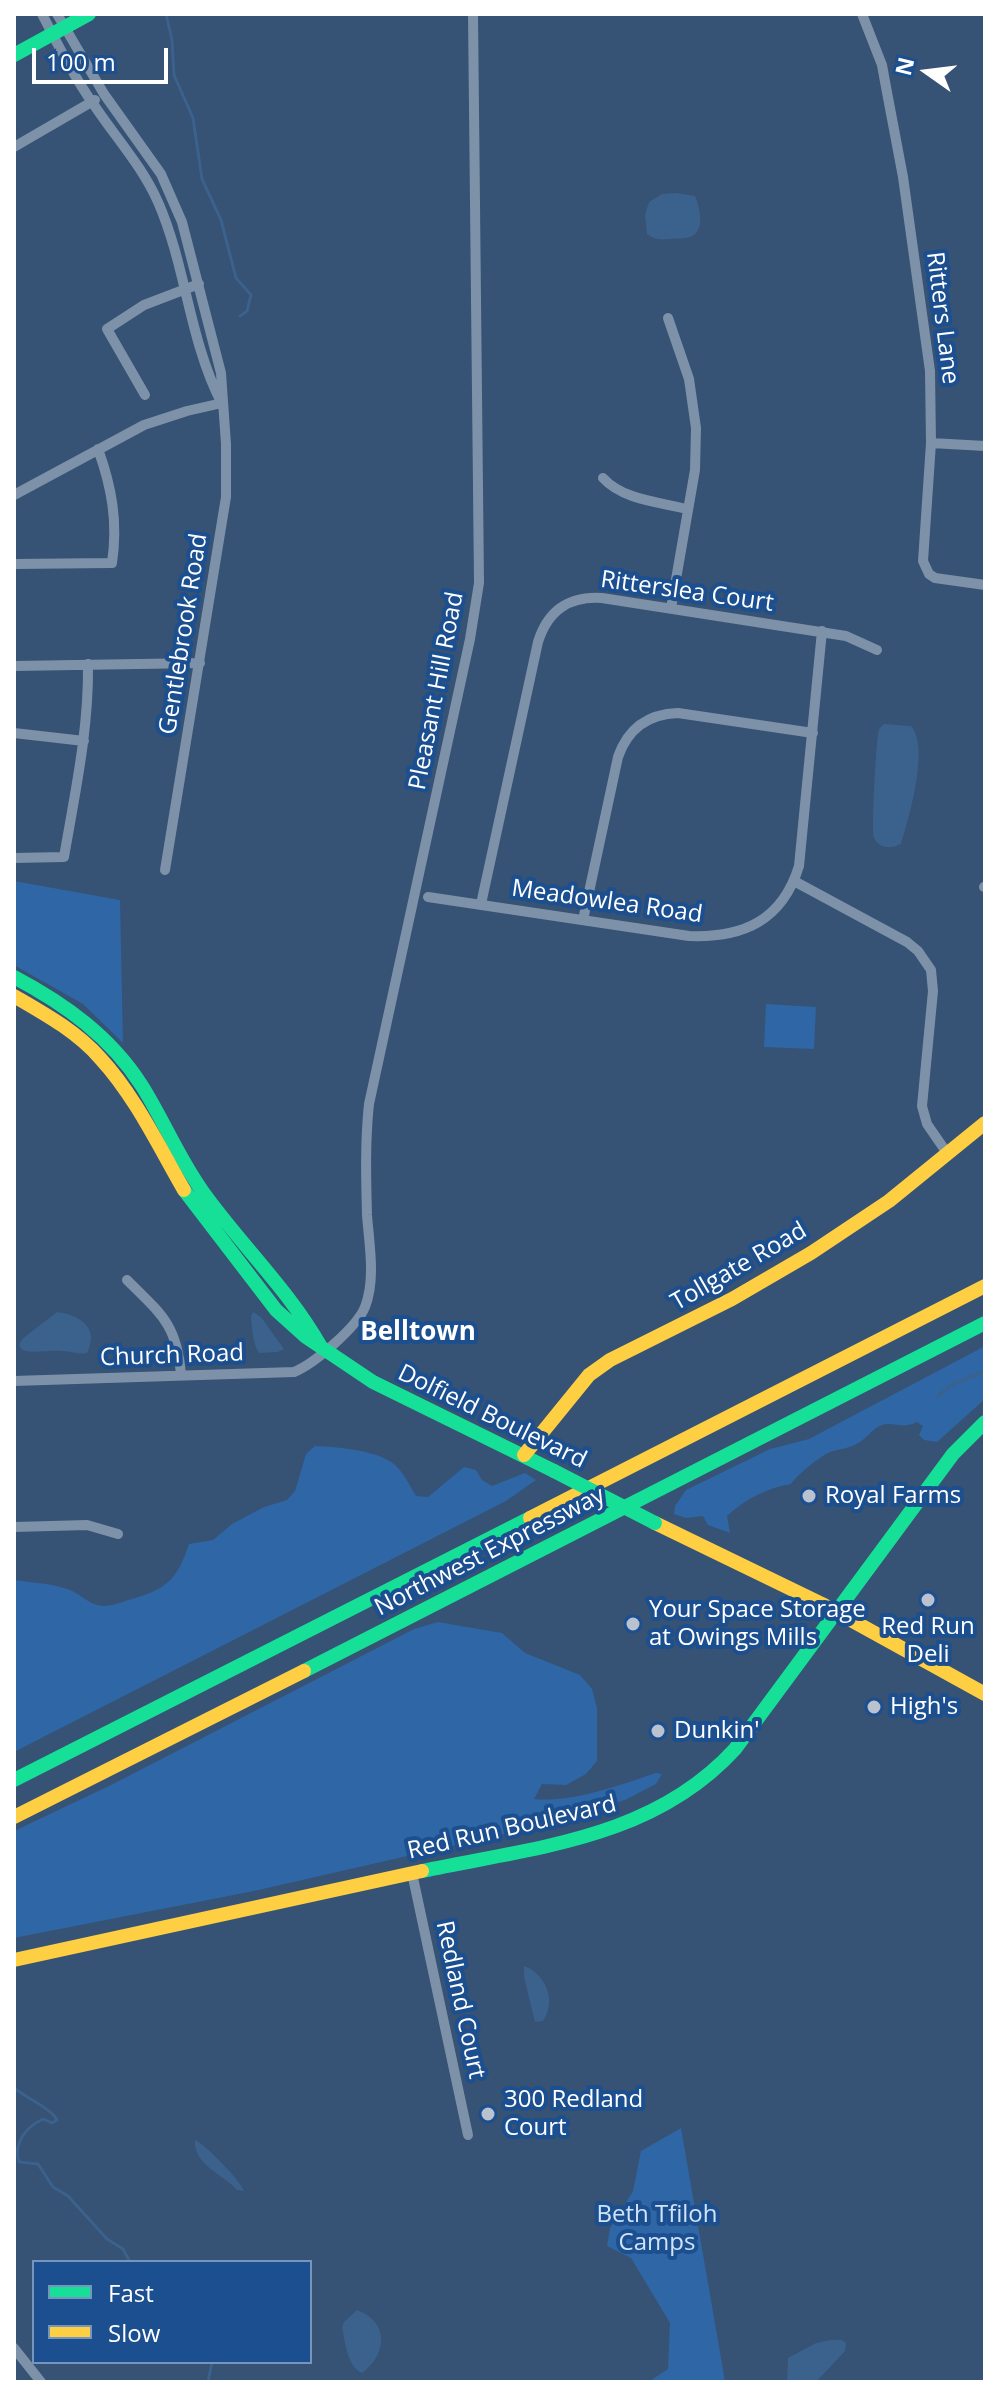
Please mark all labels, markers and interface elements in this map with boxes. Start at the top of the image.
scale bar [36,32,172,82]
north arrow [887,32,967,112]
text: 100 m [46,45,116,78]
text: N [887,54,920,79]
street label: Ritters Lane [920,250,964,386]
street label: Gentlebrook Road [154,531,214,737]
street label: Ritterslea Court [599,566,775,618]
street label: Pleasant Hill Road [404,590,470,792]
street label: Meadowlea Road [510,874,704,930]
street label: Tollgate Road [666,1217,812,1317]
district label: Belltown [360,1317,476,1349]
street label: Church Road [100,1339,244,1373]
street label: Dolfield Boulevard [393,1359,591,1475]
street label: Northwest Expressway [370,1481,610,1623]
place label: Royal Farms [825,1482,961,1510]
marker: Royal Farms [800,1487,818,1505]
marker: Red Run Deli [919,1591,937,1609]
place label: Your Space Storage at Owings Mills [649,1596,866,1652]
place label: Red Run Deli [881,1613,975,1669]
marker: Your Space Storage at Owings Mills [624,1615,642,1633]
place label: High's [890,1693,958,1721]
marker: High's [865,1698,883,1716]
place label: Dunkin' [674,1717,760,1745]
marker: Dunkin' [649,1722,667,1740]
street label: Red Run Boulevard [405,1790,619,1866]
street label: Redland Court [429,1918,491,2082]
place label: 300 Redland Court [504,2086,643,2142]
marker: 300 Redland Court [479,2105,497,2123]
park label: Beth Tfiloh Camps [596,2201,718,2257]
legend [32,2260,312,2364]
text: Fast [108,2276,154,2309]
text: Slow [108,2316,160,2349]

